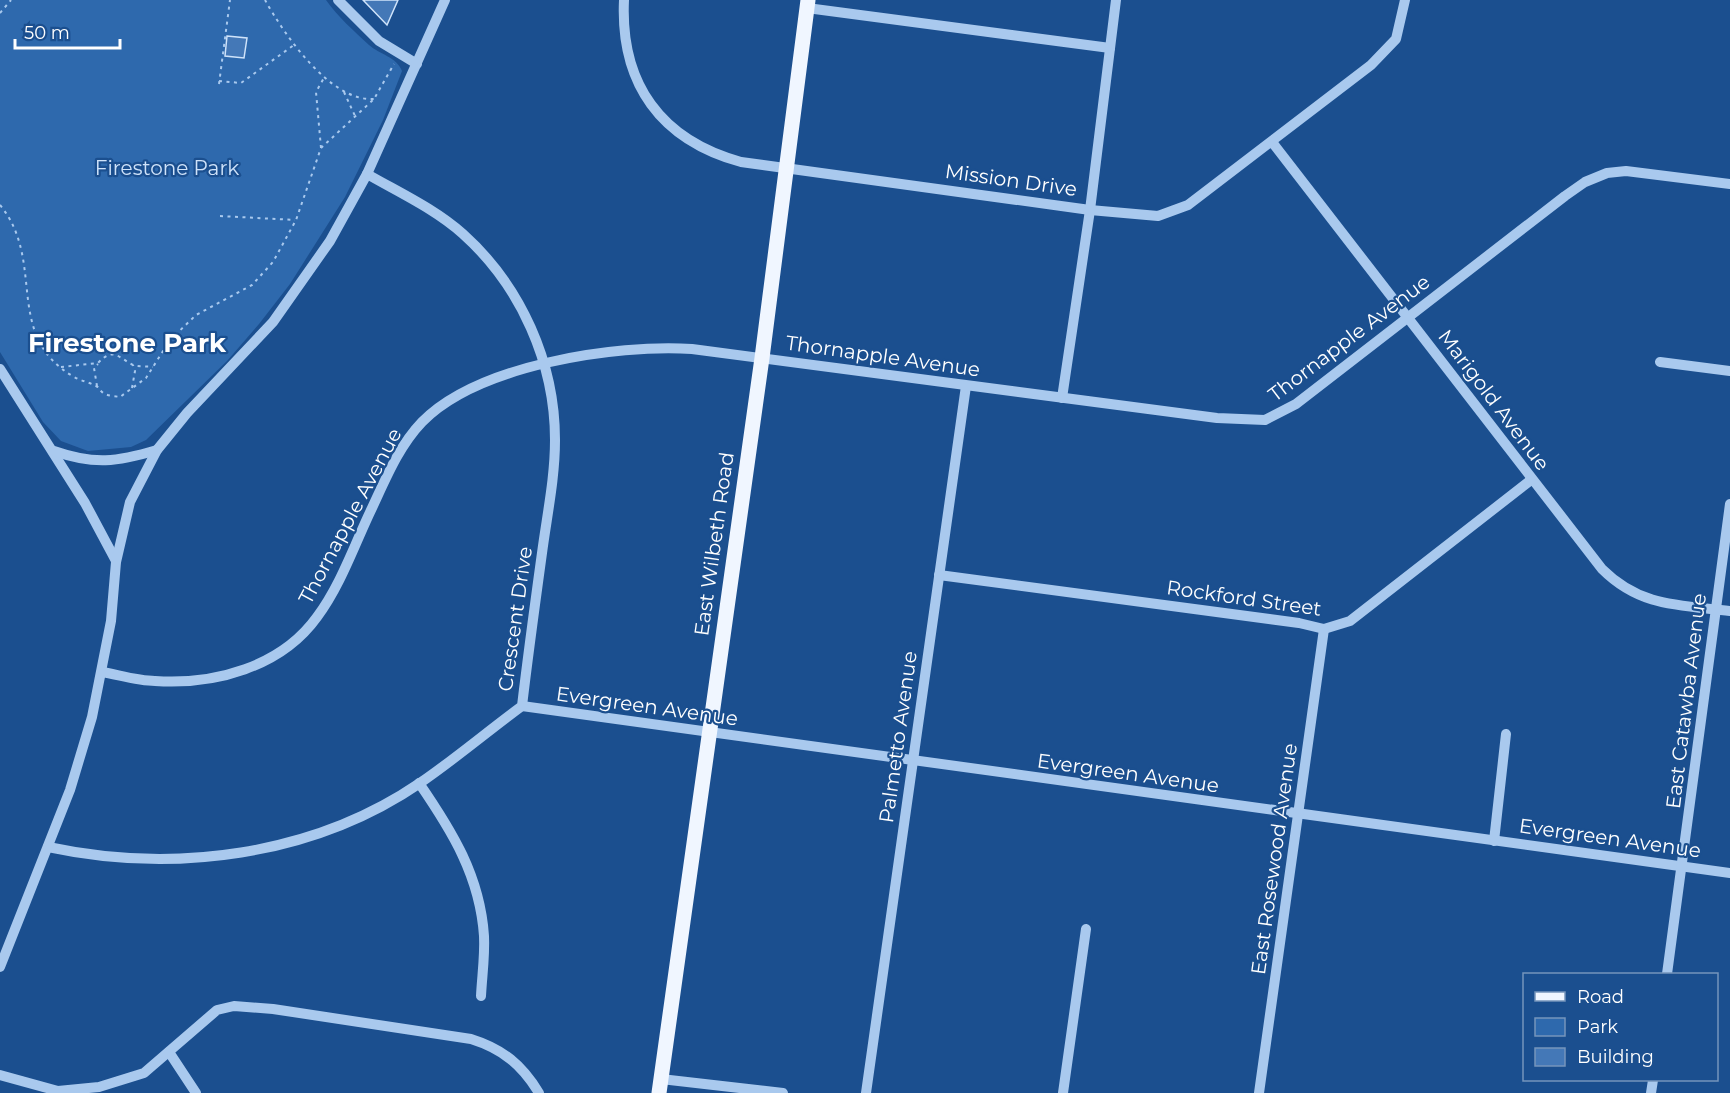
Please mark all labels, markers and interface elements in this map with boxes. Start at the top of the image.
scale bar [15,12,120,50]
text: 50 m [24,22,70,44]
park label: Firestone Park [95,156,239,180]
street label: Mission Drive [943,159,1079,201]
street label: Thornapple Avenue [1263,269,1435,407]
street label: Marigold Avenue [1433,325,1555,475]
district label: Firestone Park [28,327,227,359]
street label: Thornapple Avenue [784,330,982,382]
street label: Thornapple Avenue [293,424,407,608]
street label: East Wilbeth Road [689,450,739,638]
street label: Crescent Drive [493,545,537,693]
street label: Rockford Street [1165,575,1323,621]
street label: East Catawba Avenue [1661,592,1711,810]
street label: Palmetto Avenue [874,649,922,825]
street label: Evergreen Avenue [555,681,739,731]
street label: East Rosewood Avenue [1246,742,1302,976]
street label: Evergreen Avenue [1036,748,1220,798]
street label: Evergreen Avenue [1518,813,1702,863]
legend [1523,973,1718,1081]
text: Road [1577,986,1624,1008]
text: Park [1577,1016,1618,1038]
text: Building [1577,1046,1654,1068]

